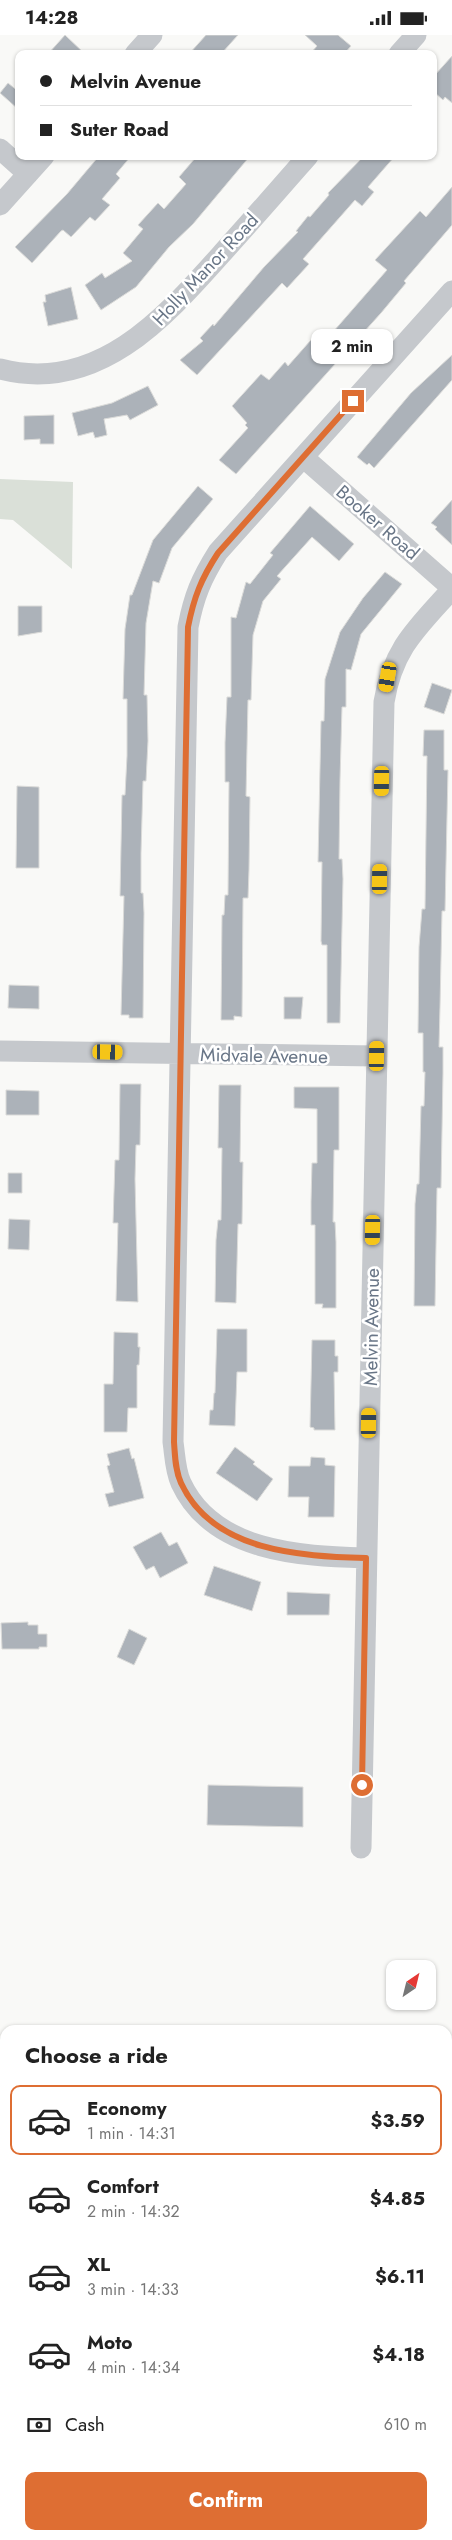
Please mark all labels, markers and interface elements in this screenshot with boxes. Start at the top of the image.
text: 14:28 [25,4,78,31]
text: Melvin Avenue [70,68,201,95]
text: Suter Road [70,116,169,143]
street label: Holly Manor Road [146,207,265,332]
callout: 2 min [312,329,394,363]
text: 2 min [331,335,373,358]
route end [342,390,364,412]
street label: Booker Road [330,479,425,566]
car [378,661,397,693]
car [374,766,389,796]
car [372,864,387,894]
street label: Midvale Avenue [200,1041,328,1070]
car [369,1041,384,1071]
car [92,1044,123,1060]
car [365,1215,380,1245]
street label: Melvin Avenue [357,1268,386,1386]
car [361,1408,376,1438]
route start [351,1774,373,1796]
north arrow [386,1960,436,2010]
map controls [386,1960,436,2010]
text: Choose a ride [25,2039,168,2071]
text: Economy [87,2095,167,2122]
icon: car [27,2098,72,2143]
text: $3.59 [371,2107,425,2134]
text: 1 min · 14:31 [87,2122,176,2145]
text: Comfort [87,2173,159,2200]
icon: car [27,2176,72,2221]
text: $4.85 [370,2185,425,2212]
text: 2 min · 14:32 [87,2200,180,2223]
text: XL [87,2251,110,2278]
icon: car [27,2254,72,2299]
text: $6.11 [375,2263,425,2290]
text: 3 min · 14:33 [87,2278,179,2301]
text: Moto [87,2329,132,2356]
icon: car [27,2332,72,2377]
text: $4.18 [372,2341,425,2368]
text: 4 min · 14:34 [87,2356,180,2379]
icon: cash [25,2411,53,2439]
text: Cash [65,2411,105,2438]
text: 610 m [384,2413,427,2436]
button: Confirm [25,2472,427,2530]

